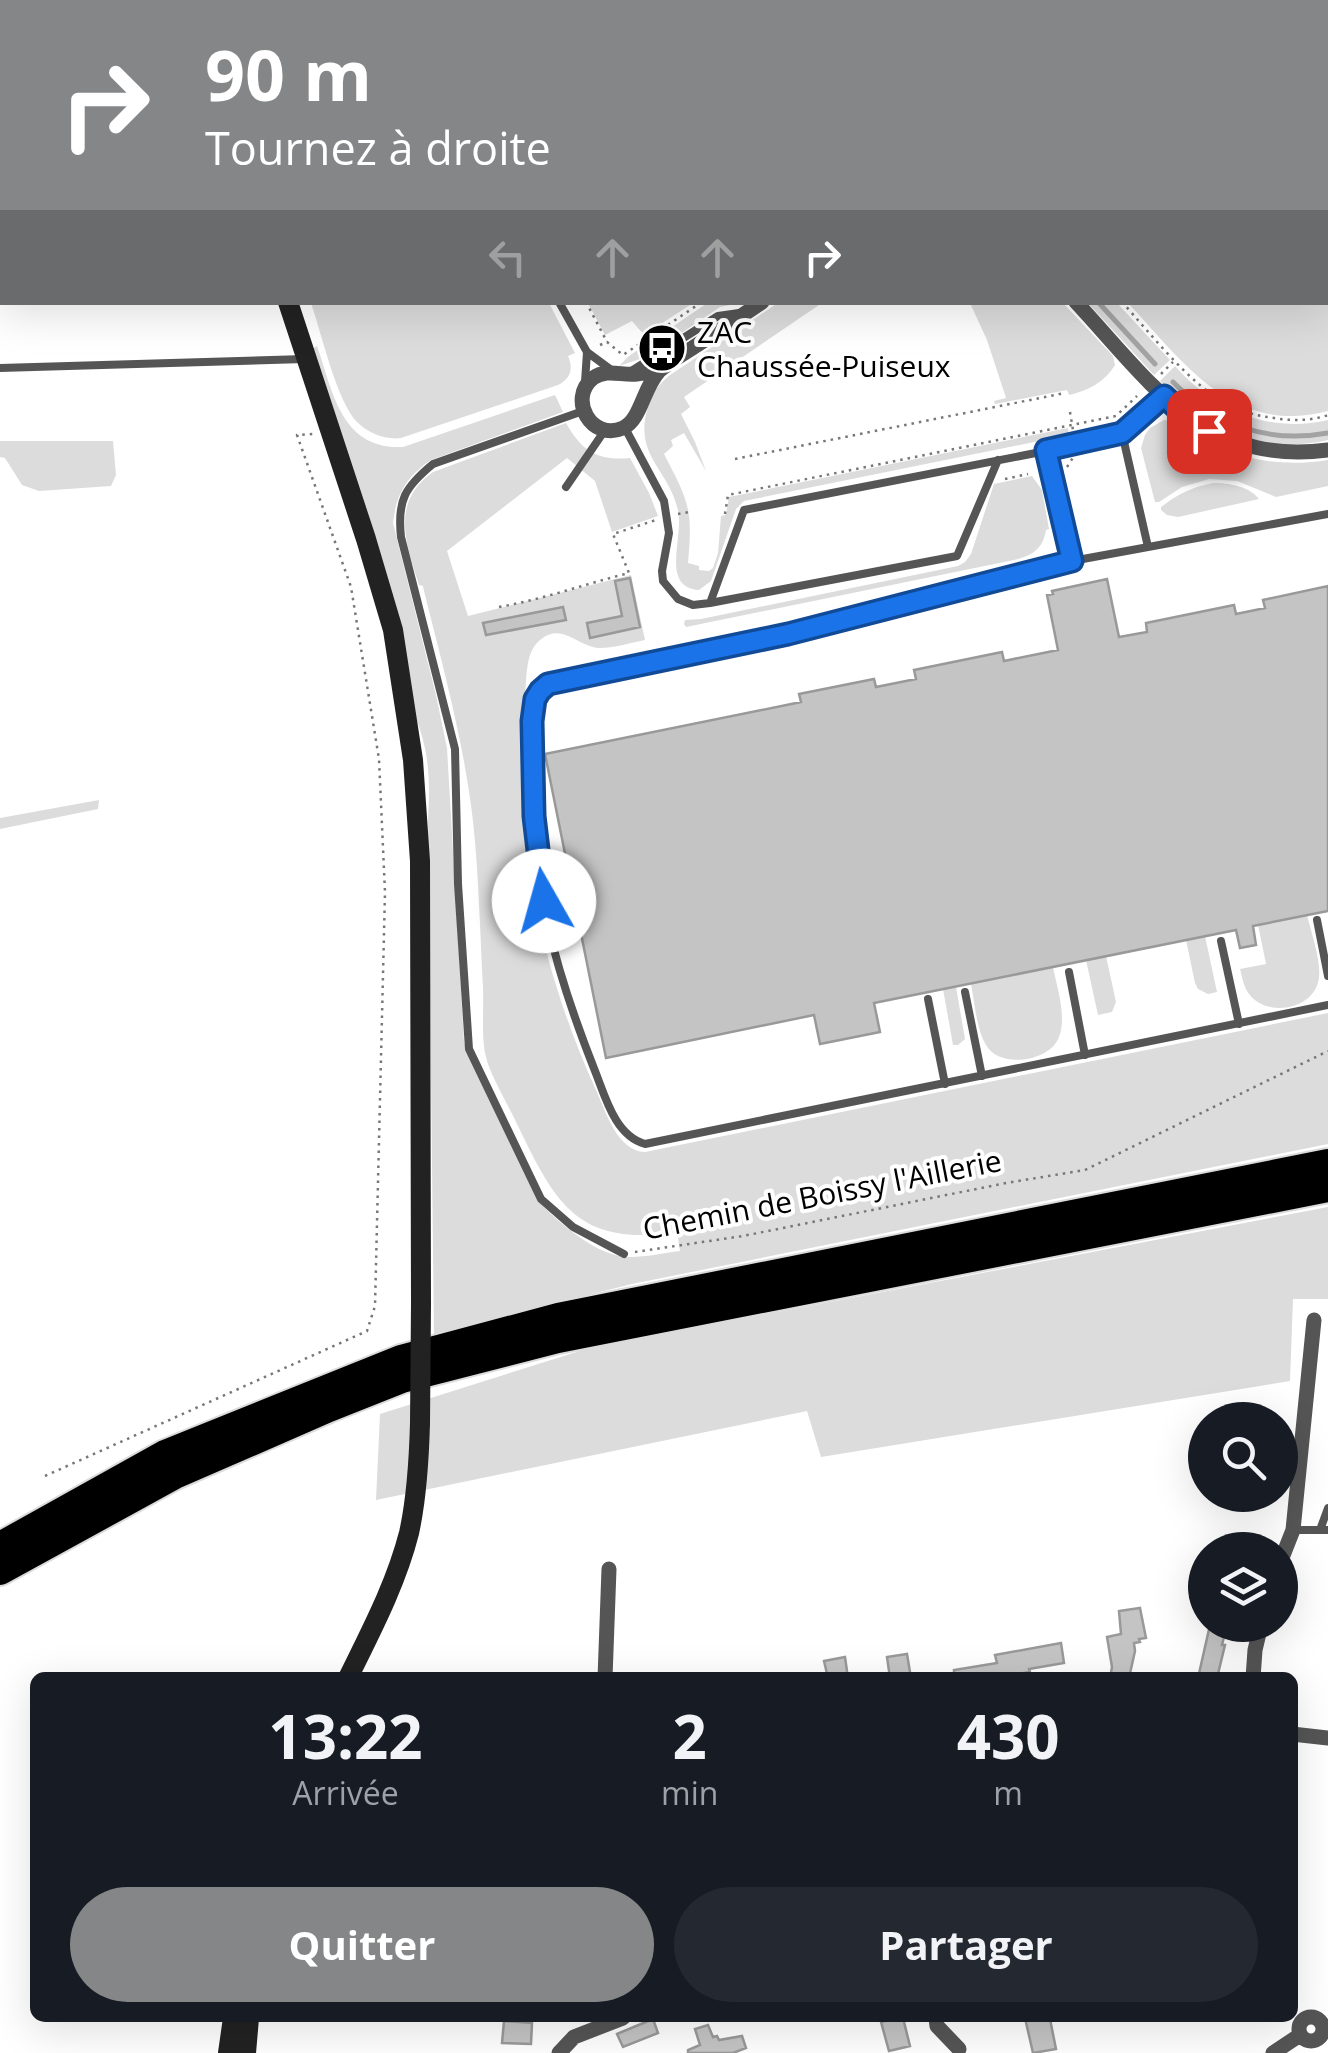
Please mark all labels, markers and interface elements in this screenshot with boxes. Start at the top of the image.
text: 90 m [205,26,372,122]
icon: right [40,40,170,170]
text: Tournez à droite [205,117,551,178]
icon: left [480,230,535,285]
icon: ahead [585,230,640,285]
icon: ahead [690,230,745,285]
icon: right [795,230,850,285]
place label: ZAC Chaussée-Puiseux [697,311,951,386]
bus stop icon: ZAC Chaussée-Puiseux [636,322,688,374]
pin [1167,389,1252,474]
icon: arrive [1182,404,1237,459]
position arrow [492,849,596,953]
street label: Chemin de Boissy l'Aillerie [639,1139,1005,1249]
map controls [1188,1402,1298,1642]
button: search [1188,1402,1298,1512]
button: layers [1188,1532,1298,1642]
text: 13:22 [268,1695,423,1777]
text: 2 [673,1695,707,1777]
text: 430 [957,1695,1060,1777]
text: Arrivée [292,1771,399,1814]
text: min [661,1771,718,1814]
text: m [993,1771,1023,1814]
button: Quitter [70,1887,654,2002]
button: Partager [674,1887,1258,2002]

